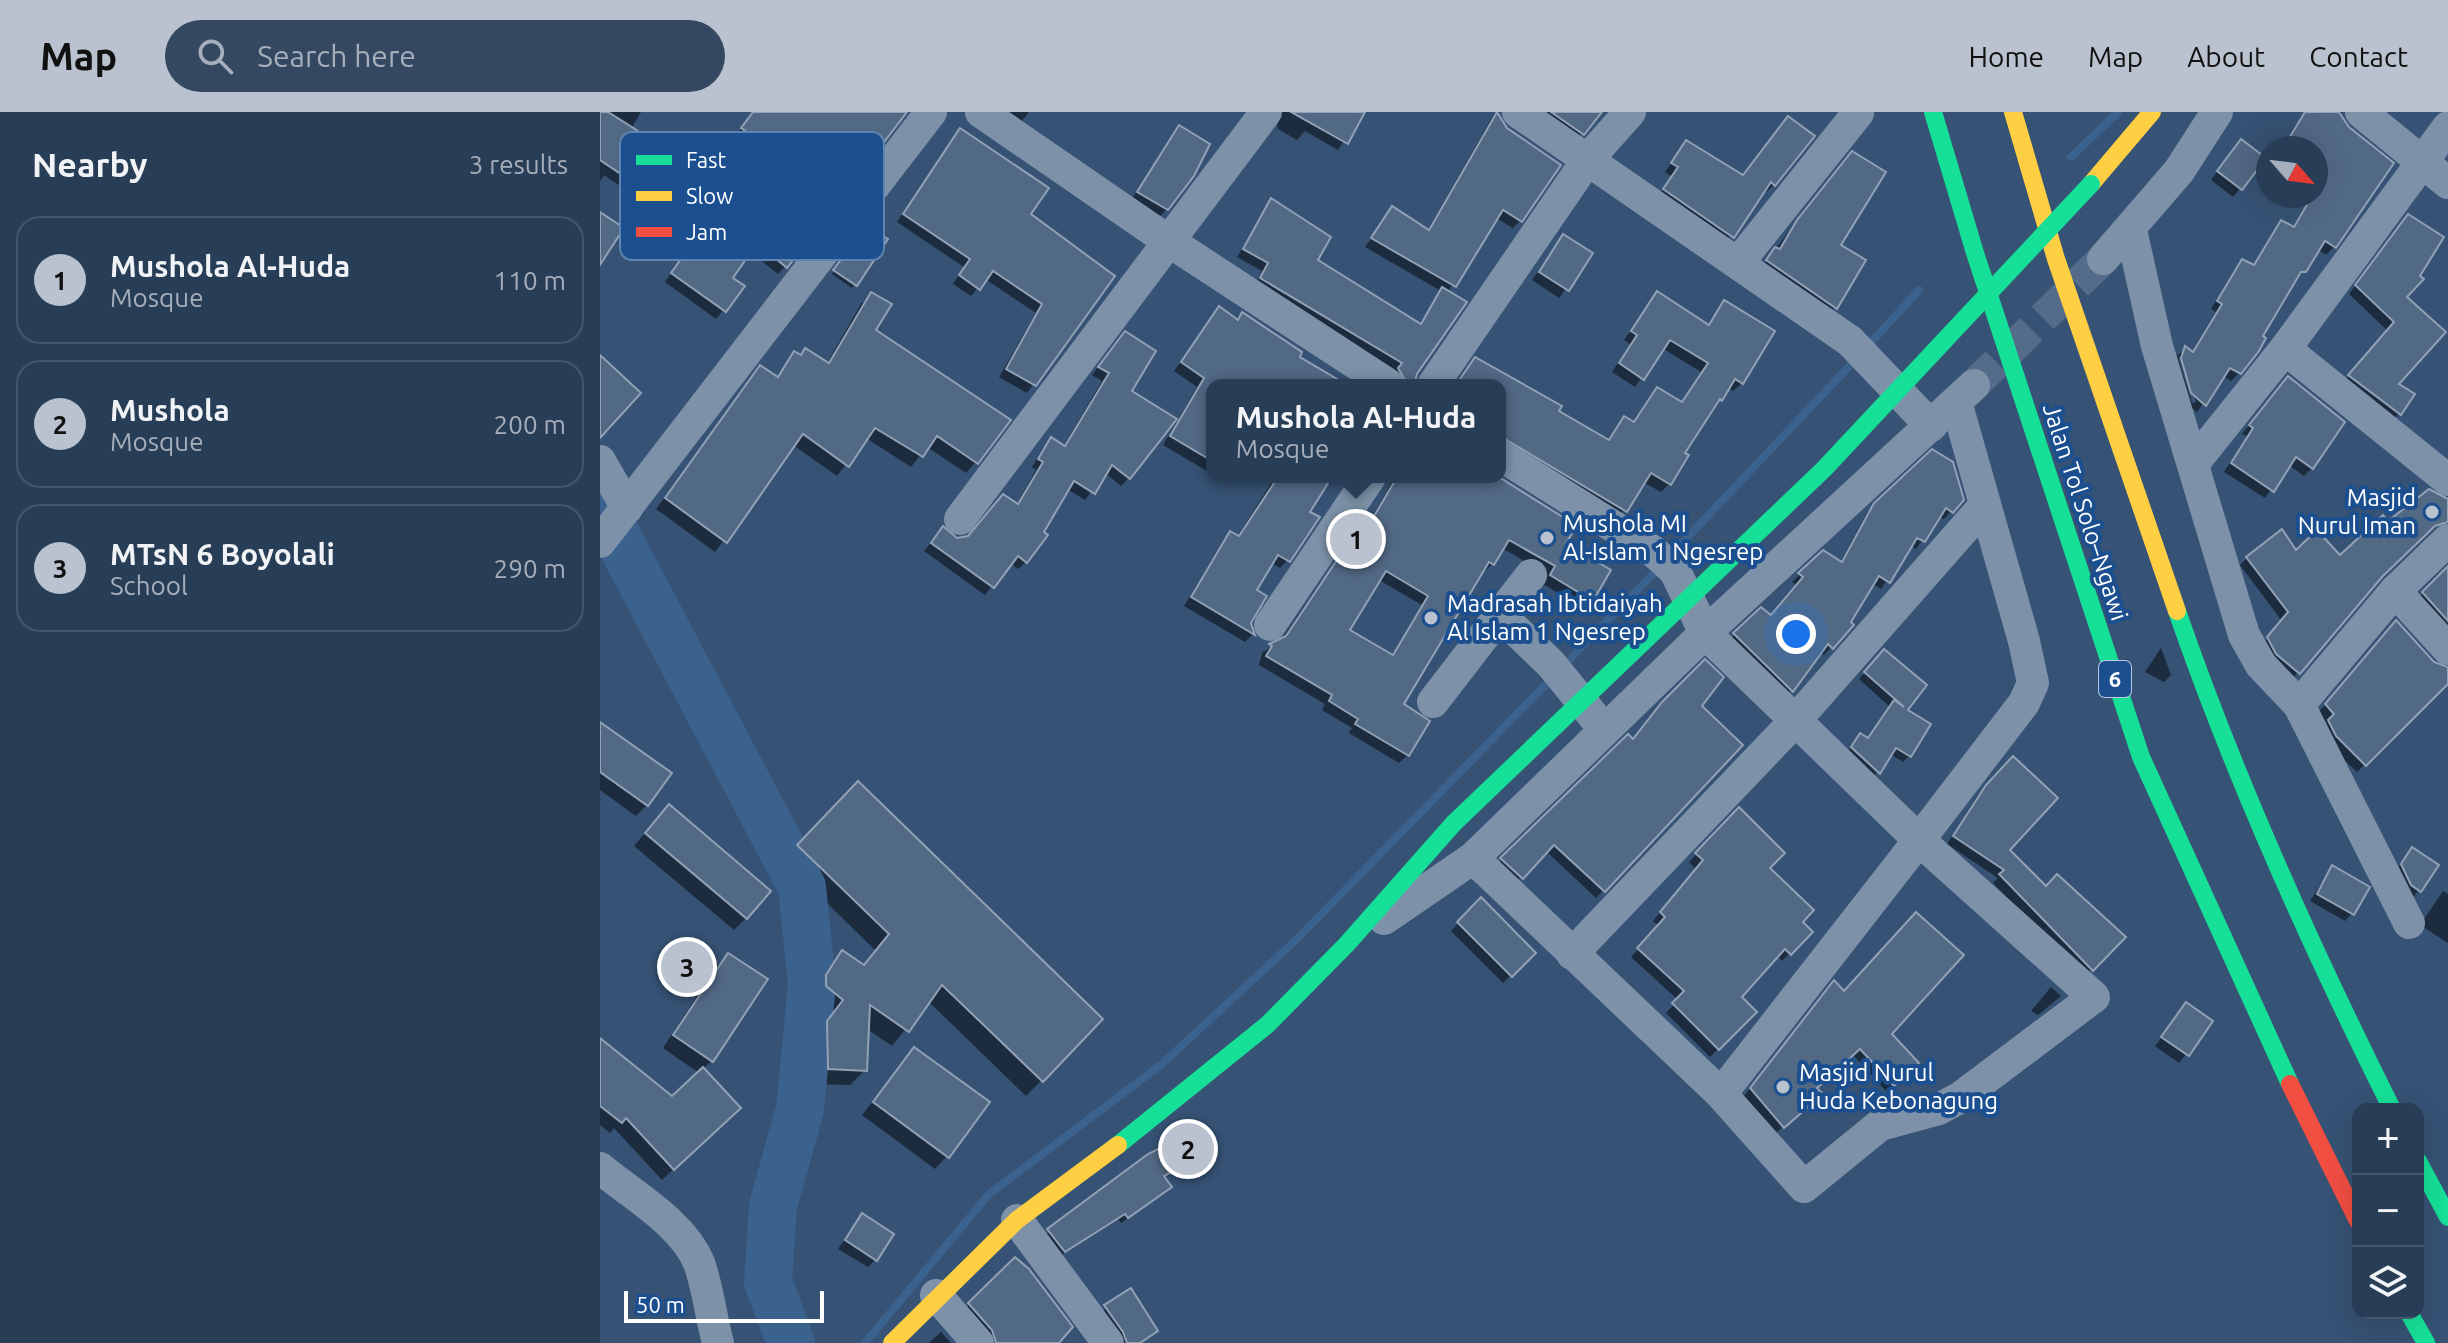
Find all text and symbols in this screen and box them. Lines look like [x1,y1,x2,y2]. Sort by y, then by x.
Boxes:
search box [165,20,725,92]
icon: search [193,34,237,78]
text: Map [40,35,117,77]
text: Search here [257,39,416,73]
text: Home [1969,41,2044,72]
text: Map [2088,41,2143,72]
text: About [2187,41,2265,72]
text: Contact [2309,41,2408,72]
legend [620,132,884,260]
north arrow [2256,136,2328,208]
text: Nearby [32,145,147,183]
text: Fast [686,147,727,172]
text: 3 results [469,150,568,179]
text: Slow [686,183,733,208]
text: Jam [686,219,727,244]
text: Mushola Al-Huda [110,249,350,283]
text: 1 [53,266,67,295]
text: 110 m [494,266,566,295]
text: Mosque [110,283,204,312]
popup [1206,379,1506,483]
text: Mushola [110,393,230,427]
text: Mushola Al-Huda [1236,400,1476,434]
street label: Jalan Tol Solo–Ngawi [2038,400,2133,624]
text: 2 [53,410,67,439]
text: 200 m [494,410,566,439]
text: Mosque [110,427,204,456]
text: Mosque [1236,434,1329,463]
place label: Masjid Nurul Iman [2298,484,2416,539]
marker: Masjid Nurul Iman [2423,503,2441,521]
pin: 1 [1330,509,1382,569]
place label: Mushola MI Al-Islam 1 Ngesrep [1563,510,1763,565]
marker: Mushola MI Al-Islam 1 Ngesrep [1538,529,1556,547]
text: MTsN 6 Boyolali [110,537,335,571]
text: 3 [53,554,67,583]
text: 290 m [494,554,566,583]
text: School [110,571,188,600]
place label: Madrasah Ibtidaiyah Al Islam 1 Ngesrep [1447,590,1663,645]
marker: Madrasah Ibtidaiyah Al Islam 1 Ngesrep [1422,609,1440,627]
your location [1776,614,1816,654]
road number: 6 [2099,661,2131,697]
pin: 3 [661,937,713,997]
place label: Masjid Nurul Huda Kebonagung [1799,1059,1998,1114]
marker: Masjid Nurul Huda Kebonagung [1774,1078,1792,1096]
map controls [2352,1103,2424,1319]
button: + [2352,1103,2424,1175]
pin: 2 [1162,1119,1214,1179]
button: − [2352,1175,2424,1247]
button: layers [2352,1247,2424,1319]
scale bar [624,1287,824,1323]
text: 50 m [636,1292,685,1317]

